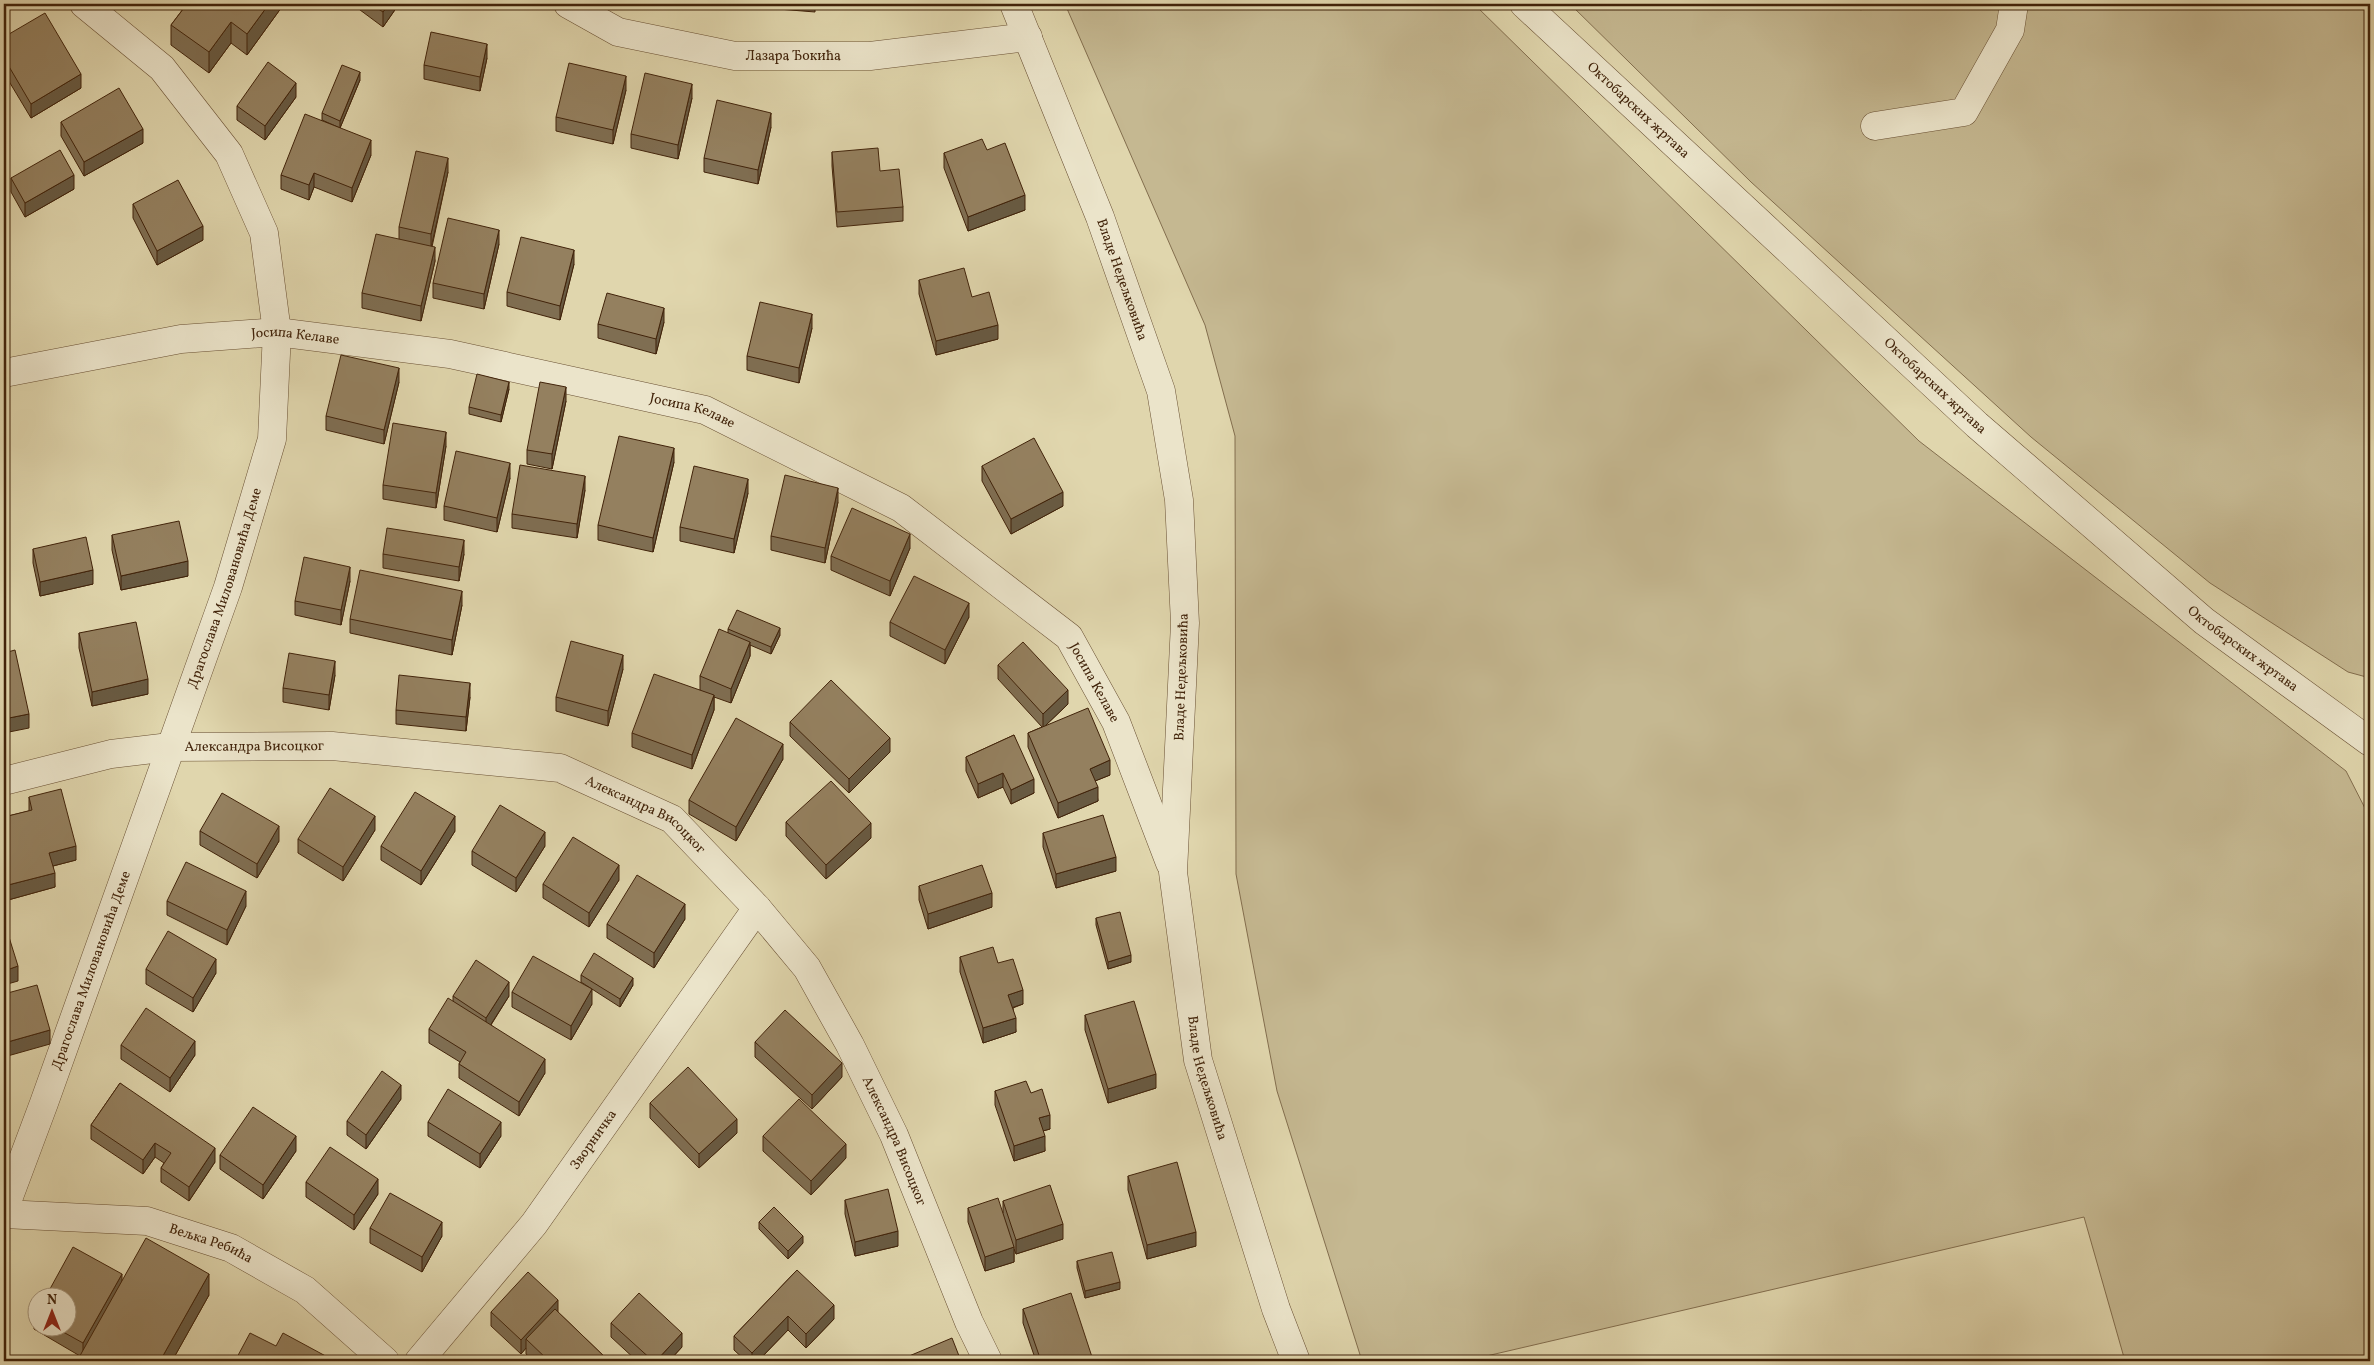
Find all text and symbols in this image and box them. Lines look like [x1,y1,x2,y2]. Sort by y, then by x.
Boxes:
street label: Лазара Ђокића [745,47,841,66]
street label: Октобарских жртава [1583,58,1694,163]
street label: Владе Недељковића [1092,216,1152,343]
street label: Јосипа Келаве [250,322,341,349]
street label: Октобарских жртава [1879,333,1990,438]
street label: Јосипа Келаве [648,389,739,433]
street label: Драгослава Миловановића Деме [183,485,267,691]
street label: Октобарских жртава [2183,601,2302,696]
street label: Владе Недељковића [1170,613,1194,741]
street label: Јосипа Келаве [1064,639,1124,726]
street label: Александра Висоцког [184,737,324,756]
street label: Александра Висоцког [582,771,710,858]
street label: Драгослава Миловановића Деме [47,868,136,1073]
street label: Владе Недељковића [1183,1014,1232,1142]
street label: Александра Висоцког [857,1073,931,1208]
street label: Зворничка [566,1106,621,1174]
street label: Вељка Ребића [167,1219,256,1268]
north arrow [28,1288,78,1338]
text: N [47,1291,57,1310]

